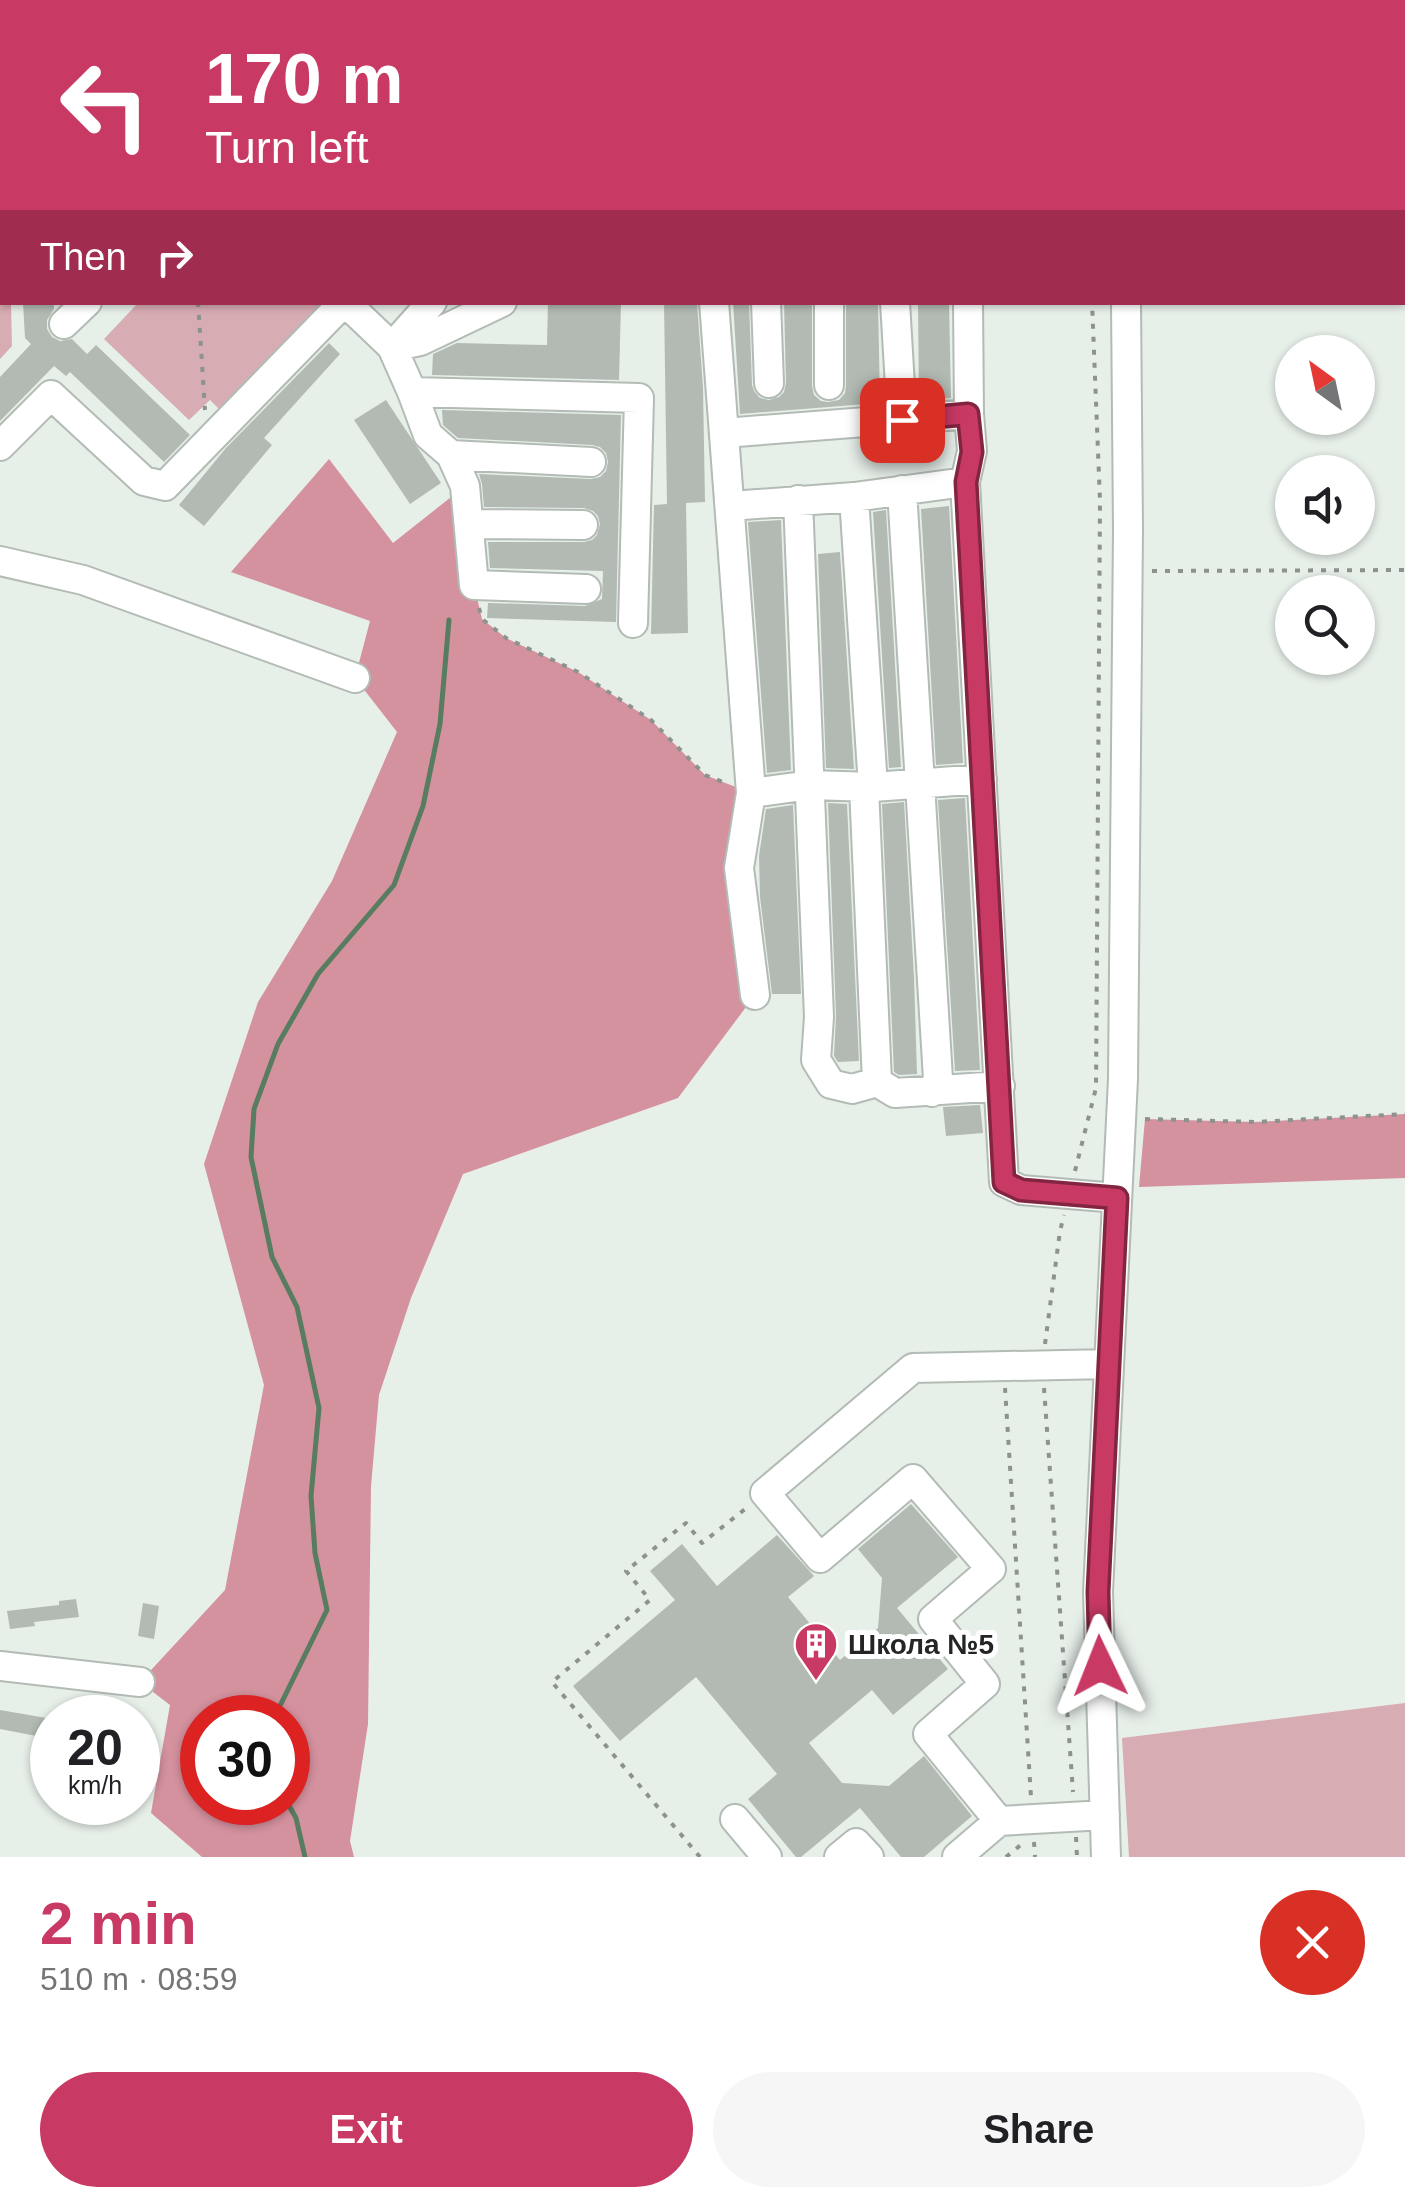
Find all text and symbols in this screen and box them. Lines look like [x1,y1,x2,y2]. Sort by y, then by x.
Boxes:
icon: left [40,40,170,170]
text: 170 m [205,40,403,118]
text: Turn left [205,122,368,173]
icon: right [147,230,202,285]
text: Then [40,236,127,278]
north arrow [1275,335,1375,435]
map controls [1275,335,1375,675]
pin [860,378,945,463]
icon: arrive [875,393,930,448]
button: sound [1275,455,1375,555]
button: search [1275,575,1375,675]
position arrow [1048,1614,1152,1718]
building icon: Школа №5 [793,1621,839,1682]
place label: Школа №5 [848,1629,994,1660]
speed limit sign: 30 [180,1695,310,1825]
text: 20 [67,1720,123,1776]
text: km/h [68,1771,122,1799]
text: 2 min [40,1890,197,1957]
button: close [1260,1890,1365,1995]
text: 510 m · 08:59 [40,1961,237,1997]
button: Exit [40,2072,693,2187]
button: Share [713,2072,1365,2187]

